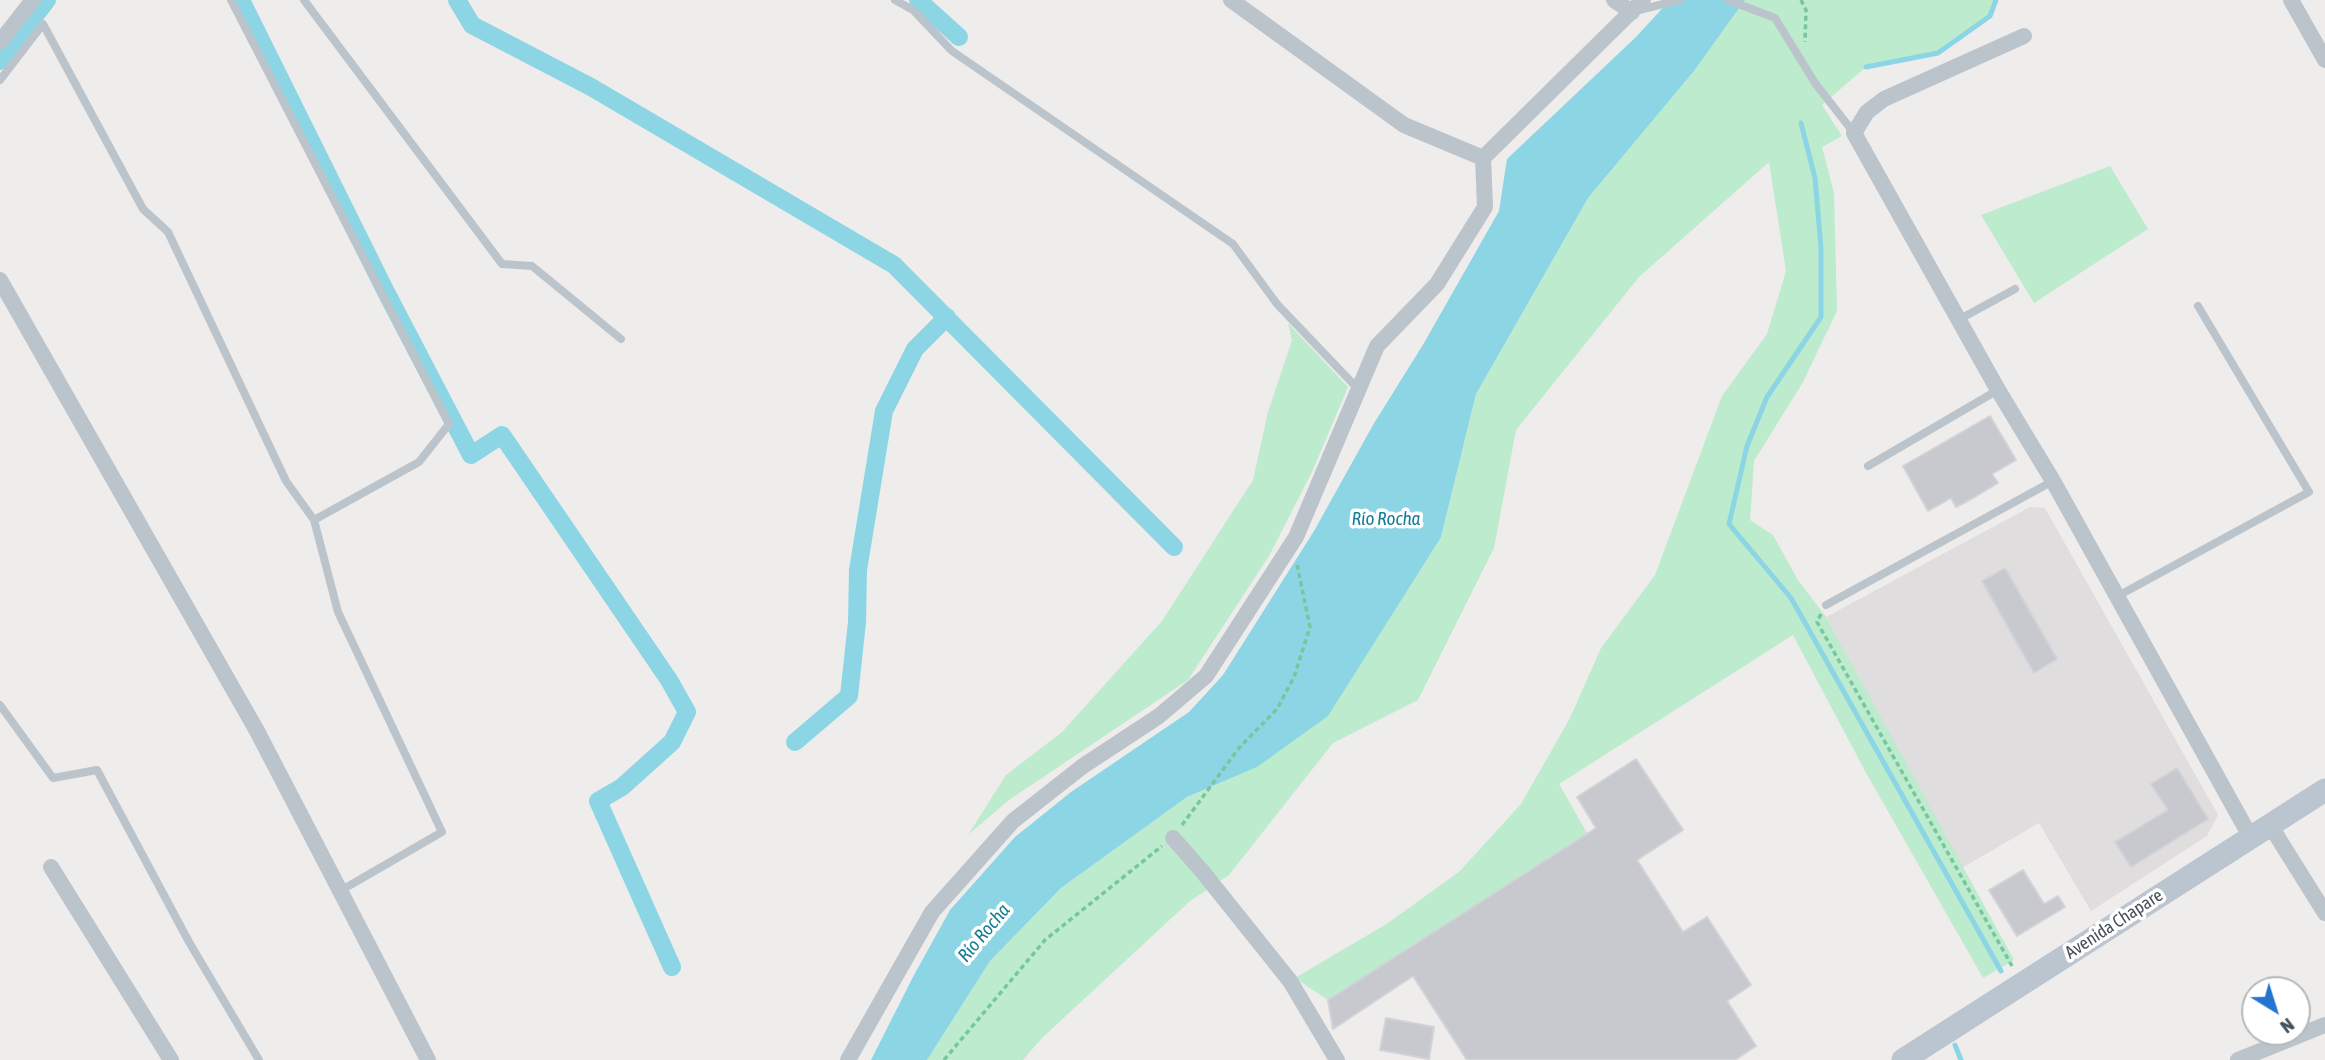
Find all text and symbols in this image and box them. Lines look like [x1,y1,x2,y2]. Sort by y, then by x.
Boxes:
water label: Río Rocha [1352,508,1420,530]
street label: Avenida Chapare [2061,884,2167,964]
water label: Río Rocha [953,899,1015,967]
north arrow [2241,976,2311,1046]
text: N [2277,1014,2299,1038]

